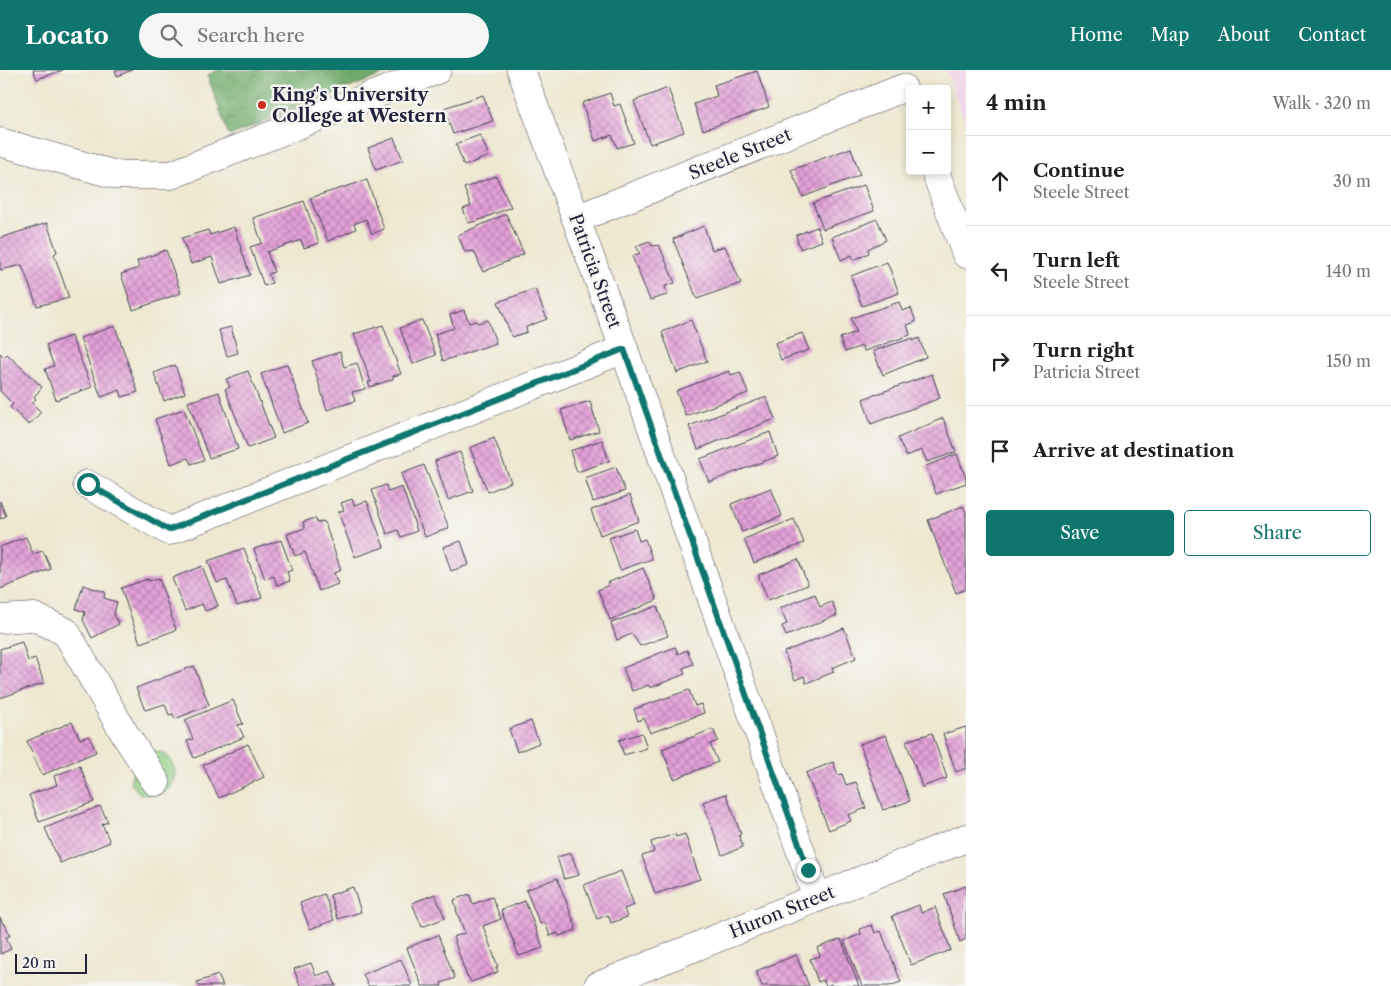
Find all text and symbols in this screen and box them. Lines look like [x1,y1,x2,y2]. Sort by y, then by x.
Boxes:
search box [139,13,489,58]
text: Locato [25,21,109,50]
icon: search [157,21,185,49]
text: Search here [197,24,305,47]
text: Home [1070,24,1123,46]
text: Map [1151,24,1189,46]
text: About [1217,24,1270,46]
text: Contact [1298,24,1366,46]
place label: King's University College at Western [272,84,447,127]
map controls [906,85,951,175]
button: + [906,85,951,130]
text: 4 min [986,90,1047,115]
text: Walk · 320 m [1272,93,1371,113]
marker: King's University College at Western [256,99,268,111]
street label: Steele Street [686,123,795,185]
button: − [906,130,951,175]
text: Continue [1033,159,1125,182]
icon: ahead [986,167,1014,195]
text: 30 m [1333,171,1371,191]
text: Steele Street [1033,182,1129,202]
street label: Patricia Street [564,211,626,332]
text: Turn left [1033,249,1120,272]
icon: left [986,257,1014,285]
text: 140 m [1326,261,1371,281]
text: Steele Street [1033,272,1129,292]
text: Turn right [1033,339,1134,362]
icon: right [986,347,1014,375]
text: 150 m [1326,351,1371,371]
text: Patricia Street [1033,362,1140,382]
icon: arrive [986,437,1014,465]
text: Arrive at destination [1033,439,1234,462]
route start [77,473,100,496]
button: Save [986,510,1174,556]
button: Share [1184,510,1371,556]
route end [797,859,820,882]
street label: Huron Street [726,881,838,943]
scale bar [15,951,88,974]
text: 20 m [22,954,56,972]

